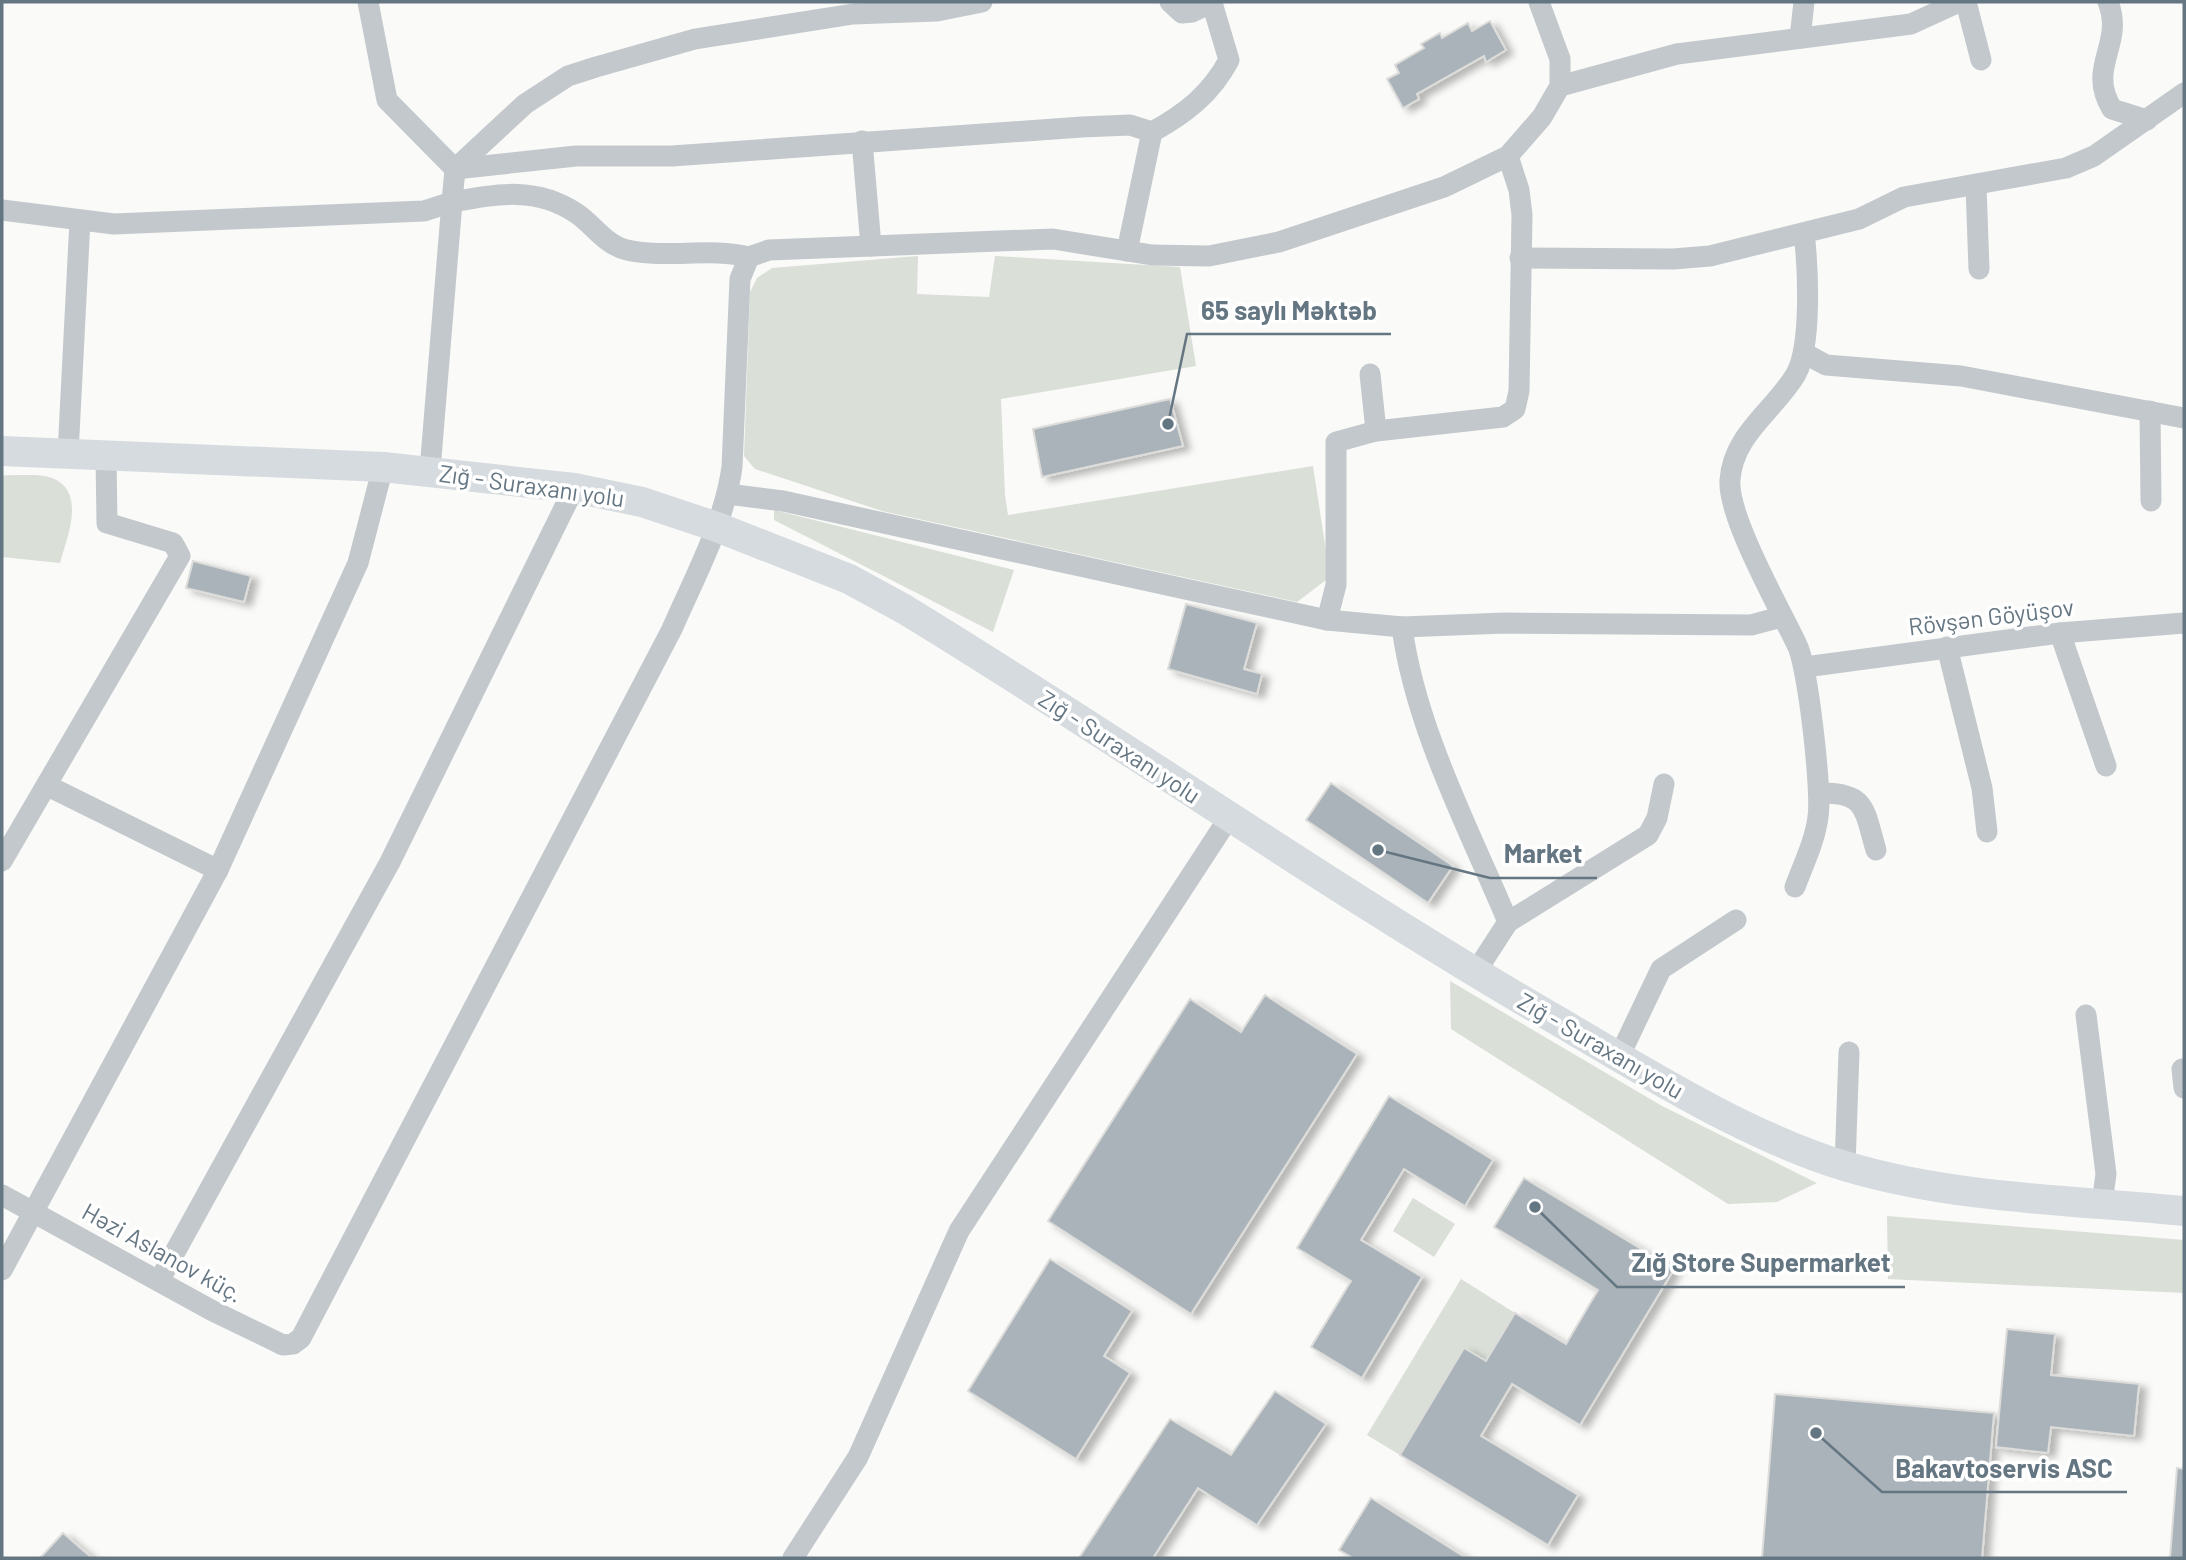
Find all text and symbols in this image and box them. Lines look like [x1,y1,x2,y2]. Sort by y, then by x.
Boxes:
callout: 65 saylı Məktəb [1187,287,1391,334]
text: 65 saylı Məktəb [1201,294,1377,325]
street label: Zığ - Suraxanı yolu [438,458,626,512]
street label: Rövşən Göyüşov [1907,591,2075,641]
street label: Zığ - Suraxanı yolu [1034,683,1206,809]
callout: Market [1490,831,1597,878]
text: Market [1504,837,1582,868]
street label: Zığ - Suraxanı yolu [1513,986,1689,1104]
street label: Həzi Aslanov küç. [78,1196,248,1308]
callout: Zığ Store Supermarket [1617,1240,1905,1287]
text: Zığ Store Supermarket [1631,1246,1891,1277]
callout: Bakavtoservis ASC [1882,1445,2127,1492]
text: Bakavtoservis ASC [1895,1452,2113,1483]

